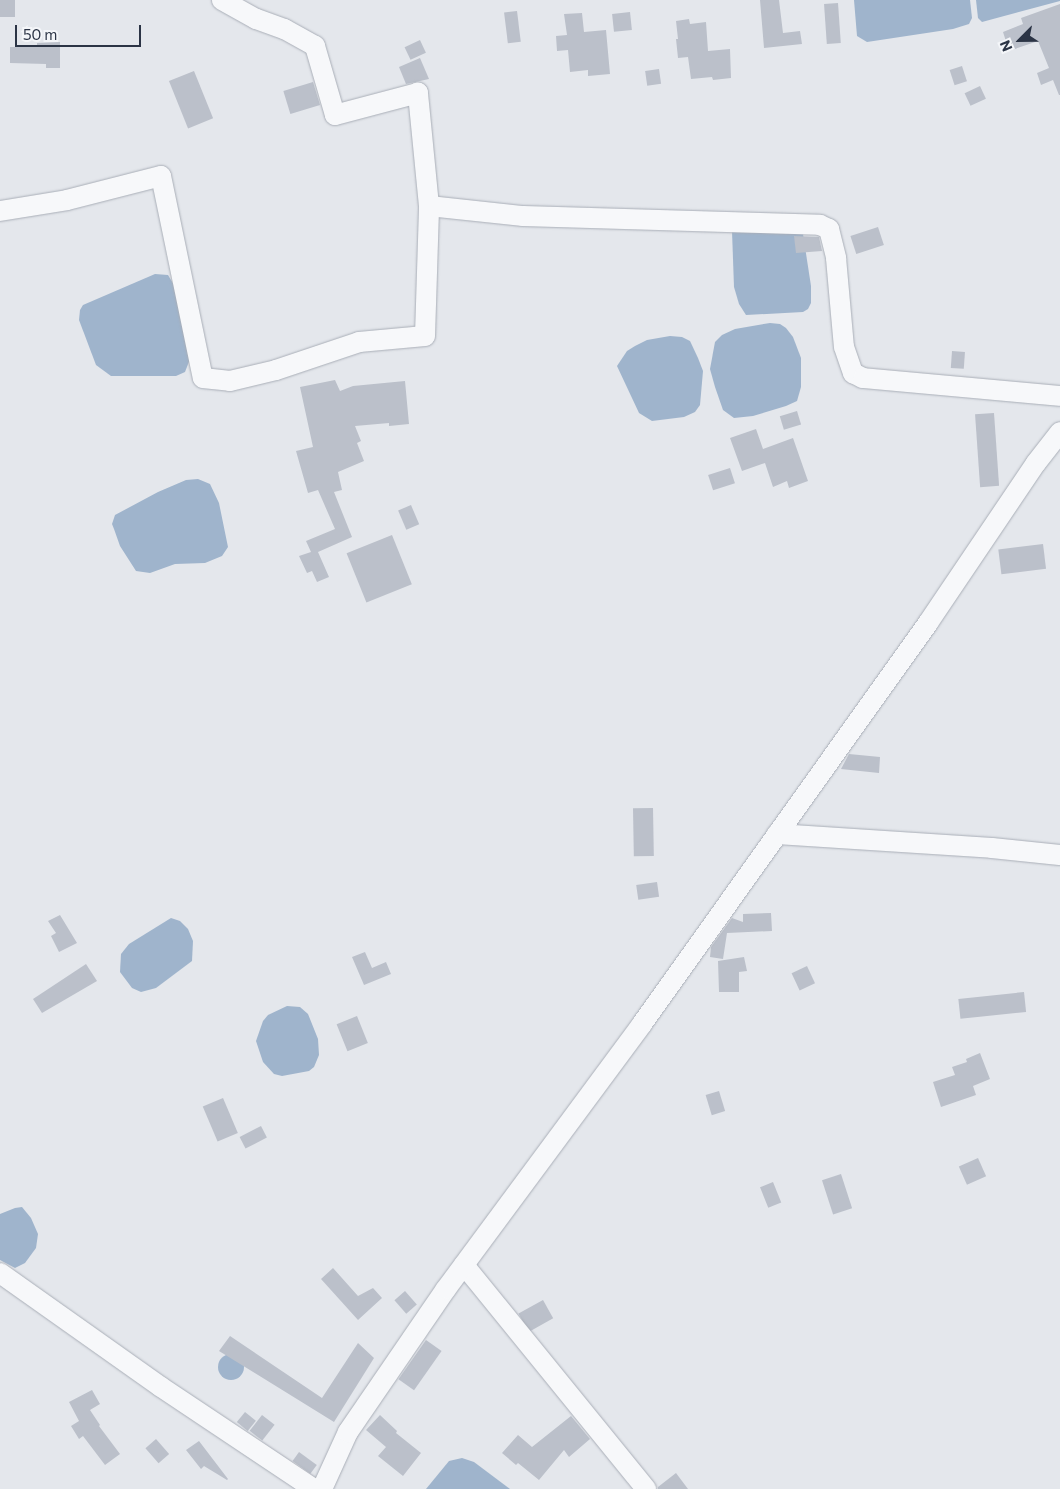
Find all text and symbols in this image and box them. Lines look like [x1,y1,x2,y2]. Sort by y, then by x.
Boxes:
scale bar [18,15,144,47]
north arrow [995,15,1045,65]
text: 50 m [23,25,57,43]
text: N [996,38,1016,54]

